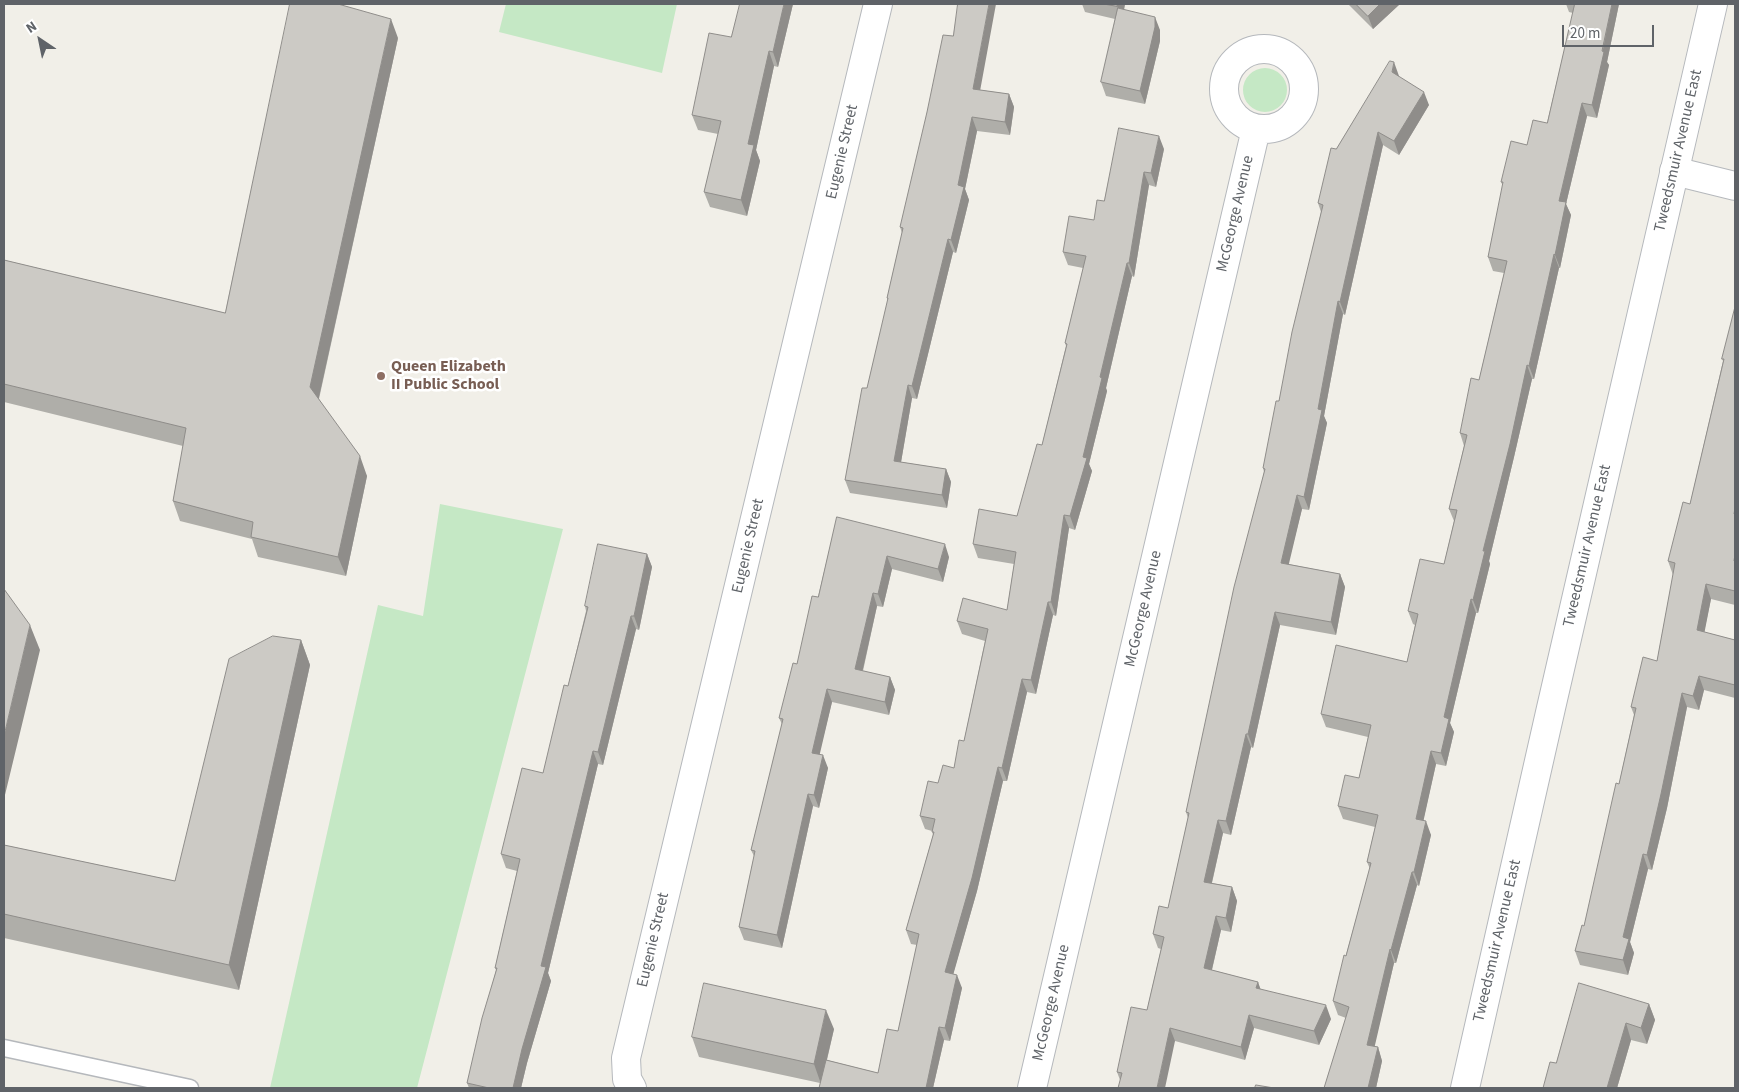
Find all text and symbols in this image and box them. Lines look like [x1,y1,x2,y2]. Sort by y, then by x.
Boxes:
north arrow [15,15,65,65]
scale bar [1564,15,1656,47]
text: N [22,17,41,38]
text: 20 m [1570,23,1600,44]
street label: Tweedsmuir Avenue East [1651,68,1707,234]
street label: Eugenie Street [823,103,863,201]
street label: McGeorge Avenue [1213,154,1259,274]
place label: Queen Elizabeth II Public School [391,357,506,395]
marker: Queen Elizabeth II Public School [375,370,387,382]
street label: Tweedsmuir Avenue East [1560,463,1616,629]
street label: Eugenie Street [729,497,769,595]
street label: McGeorge Avenue [1121,549,1167,669]
street label: Tweedsmuir Avenue East [1470,858,1526,1024]
street label: Eugenie Street [634,891,674,989]
street label: McGeorge Avenue [1029,943,1075,1063]

